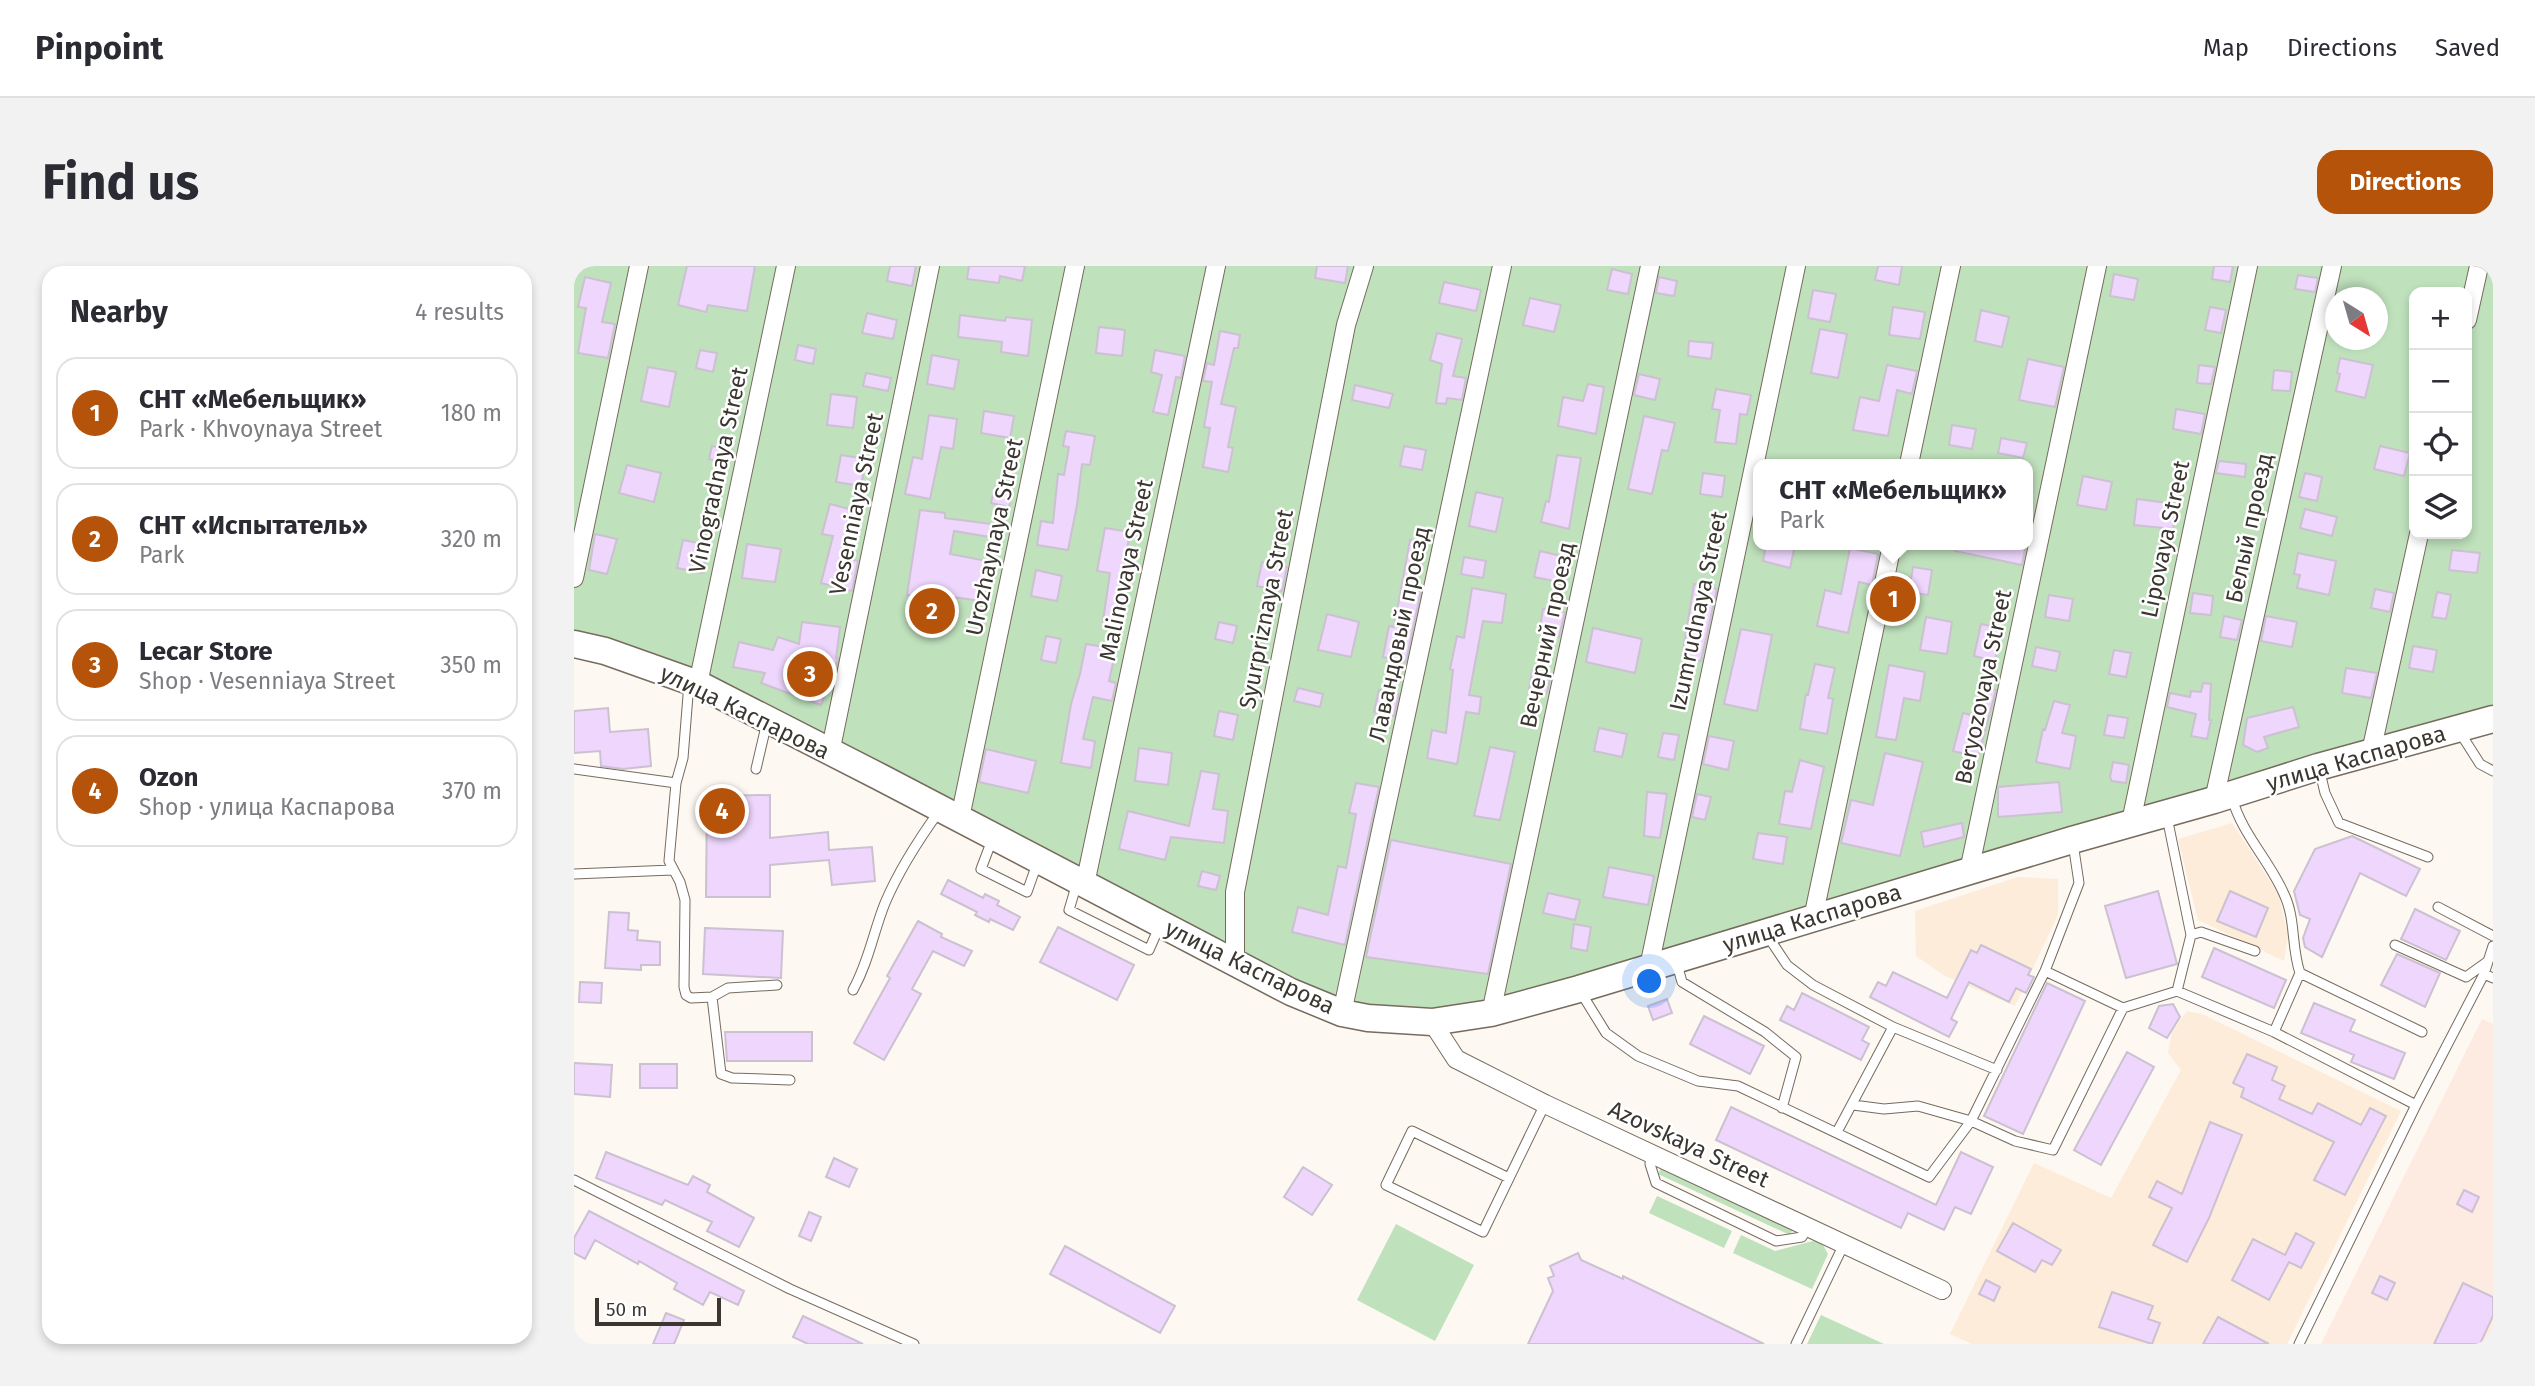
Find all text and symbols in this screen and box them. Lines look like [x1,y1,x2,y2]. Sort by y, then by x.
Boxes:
text: Pinpoint [35,28,163,68]
text: Map [2203,34,2249,62]
text: Directions [2287,34,2397,62]
text: Saved [2435,34,2500,62]
button: Directions [2317,150,2493,214]
text: Find us [42,153,199,212]
north arrow [2325,287,2388,350]
map controls [2409,287,2472,539]
button: + [2409,287,2472,350]
text: Nearby [70,294,168,330]
text: 4 results [415,298,504,326]
button: − [2409,350,2472,413]
street label: Vinogradnaya Street [682,364,754,576]
text: СНТ «Мебельщик» [139,384,367,415]
text: 1 [90,399,100,427]
text: 180 m [441,399,502,427]
street label: Vesenniaya Street [823,410,889,598]
button: locate [2409,413,2472,476]
text: Park · Khvoynaya Street [139,415,382,443]
street label: Urozhaynaya Street [959,435,1029,638]
street label: Белый проезд [2219,451,2279,605]
street label: Lipovaya Street [2135,457,2195,620]
popup [1753,459,2033,550]
text: СНТ «Мебельщик» [1779,475,2007,506]
street label: Malinovaya Street [1093,476,1159,664]
button: layers [2409,476,2472,539]
street label: Syurpriznaya Street [1233,506,1299,711]
text: Park [1779,506,1824,534]
street label: Izumrudnaya Street [1663,508,1733,713]
text: СНТ «Испытатель» [139,510,368,541]
street label: Лавандовый проезд [1363,524,1435,744]
text: 2 [89,525,101,553]
text: 320 m [441,525,502,553]
street label: Вечерний проезд [1514,539,1580,731]
text: Park [139,541,184,569]
pin: 1 [1870,573,1916,625]
pin: 2 [909,585,955,637]
street label: Beryozovaya Street [1949,586,2017,787]
text: Lecar Store [139,636,273,667]
pin: 3 [787,648,833,700]
text: 3 [89,651,101,679]
text: 350 m [440,651,502,679]
street label: улица Каспарова [655,659,835,765]
text: Shop · Vesenniaya Street [139,667,395,695]
street label: улица Каспарова [2263,719,2449,797]
text: Ozon [139,762,199,793]
text: 4 [89,777,102,805]
text: 370 m [442,777,502,805]
pin: 4 [699,785,745,837]
text: Shop · улица Каспарова [139,793,395,821]
street label: улица Каспарова [1719,877,1905,959]
street label: улица Каспарова [1160,914,1340,1020]
your location [1632,964,1666,998]
street label: Azovskaya Street [1604,1095,1774,1194]
scale bar [595,1295,721,1327]
text: 50 m [606,1298,647,1321]

